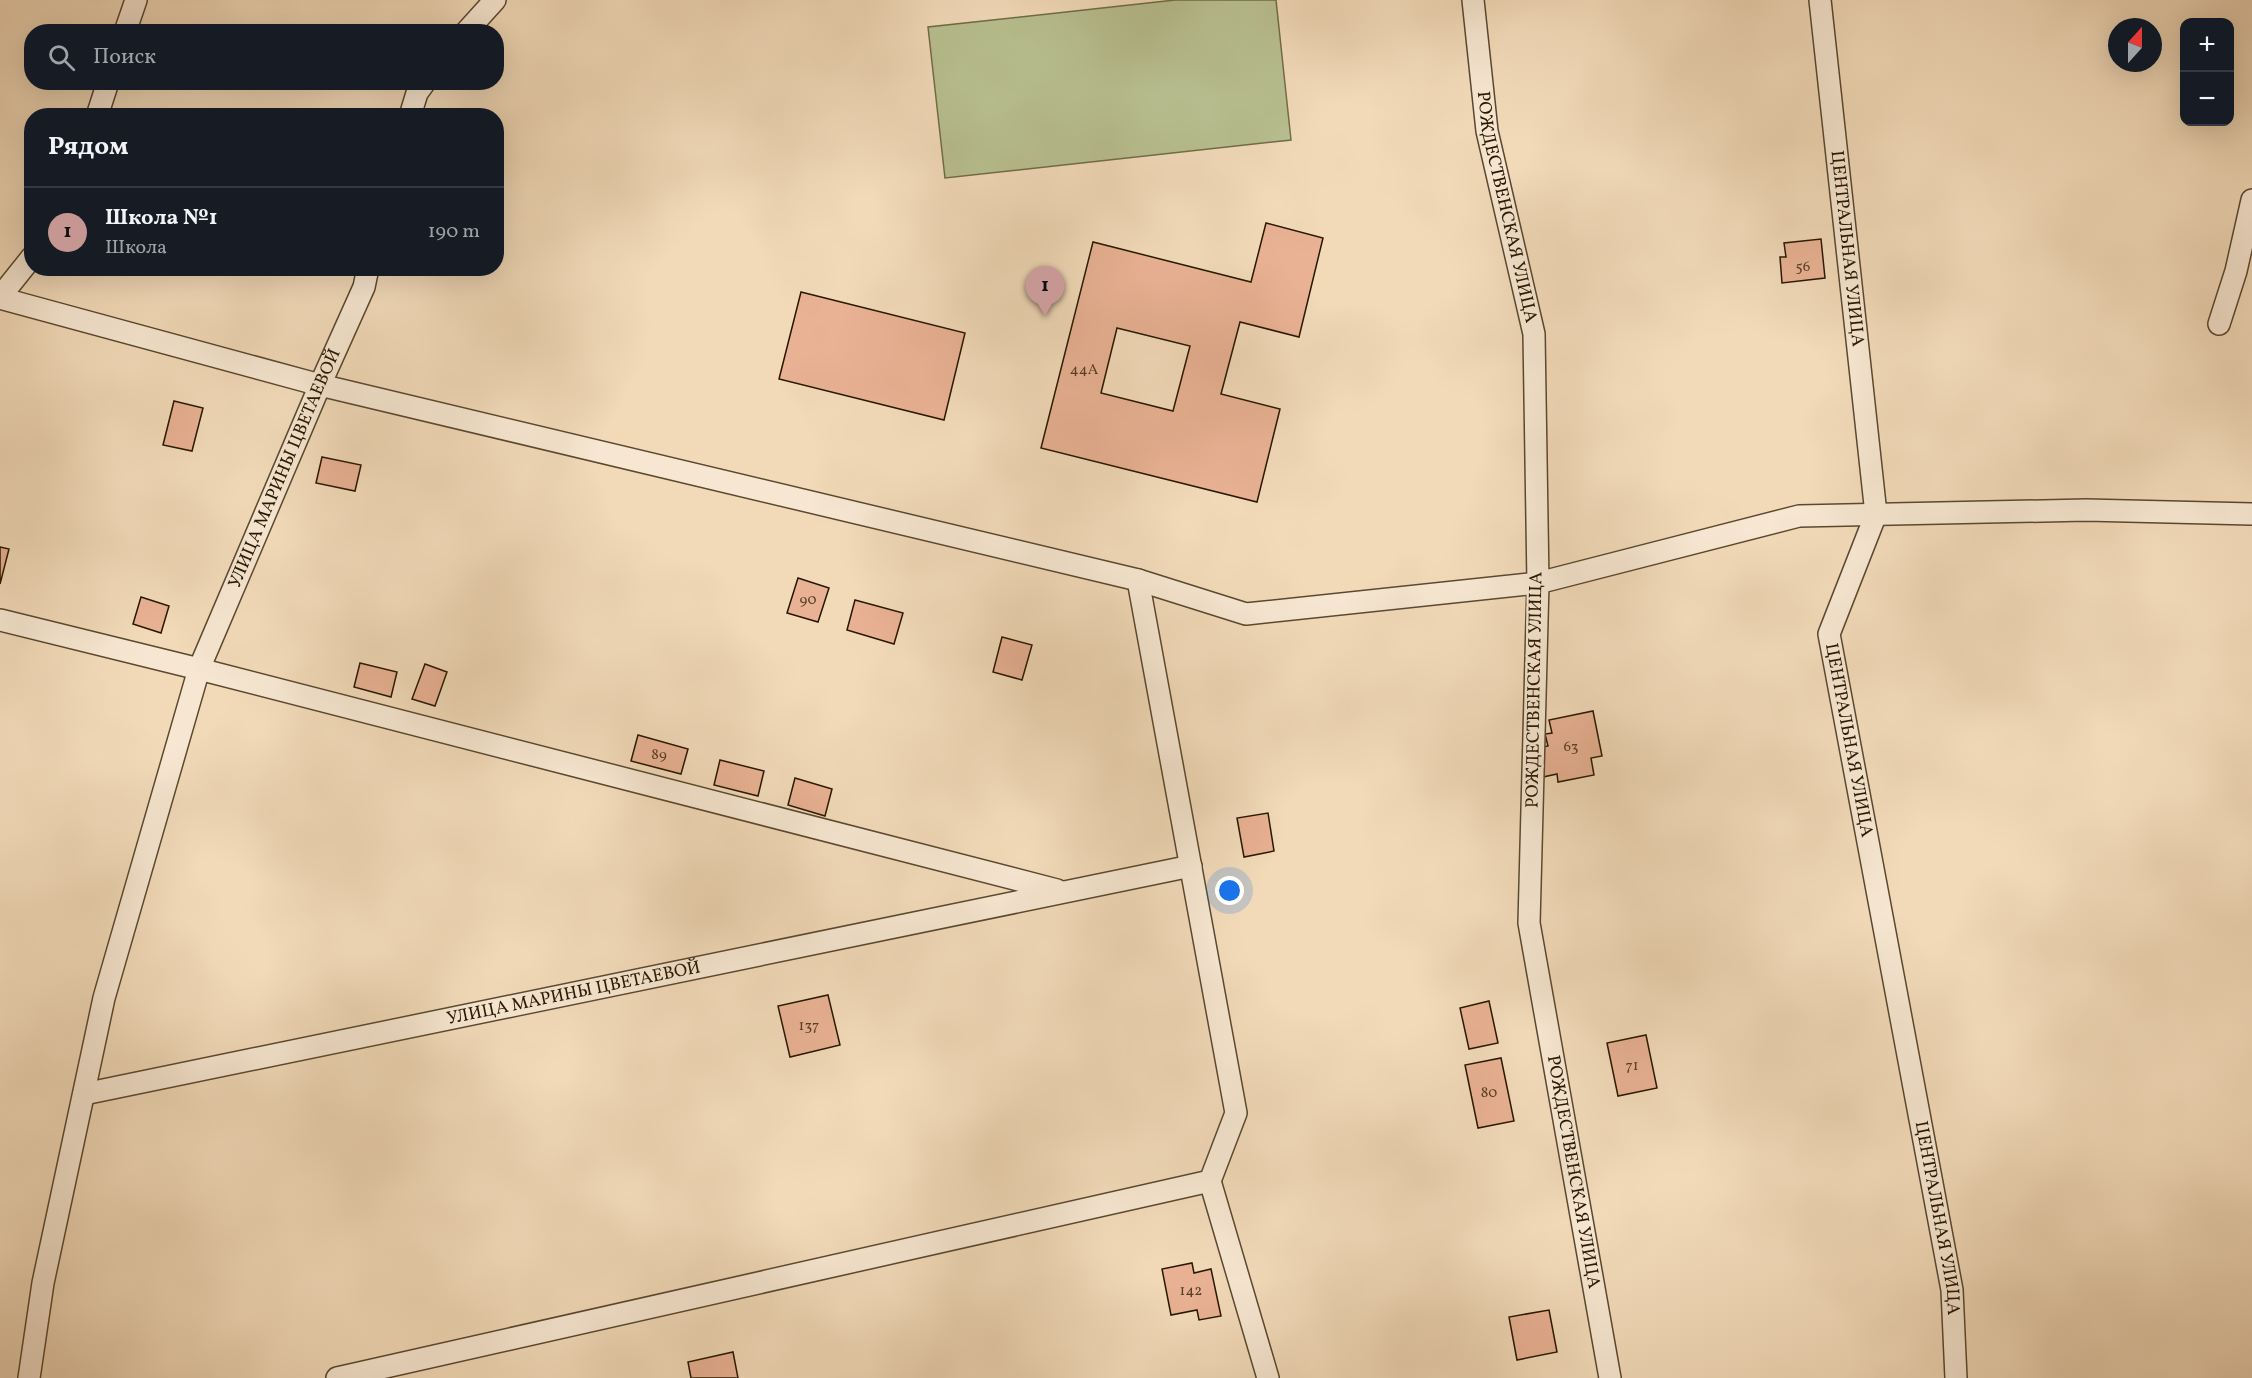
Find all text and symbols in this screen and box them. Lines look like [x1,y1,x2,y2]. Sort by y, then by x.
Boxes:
north arrow [2108,18,2162,72]
map controls [2180,18,2234,126]
button: + [2180,18,2234,72]
search box [24,24,504,90]
icon: search [45,41,78,74]
text: Поиск [93,42,156,73]
button: − [2180,72,2234,126]
street label: РОЖДЕСТВЕНСКАЯ УЛИЦА [1470,90,1544,326]
text: Рядом [48,129,128,165]
street label: ЦЕНТРАЛЬНАЯ УЛИЦА [1824,149,1870,348]
text: Школа №1 [105,203,218,234]
text: 1 [63,218,72,246]
text: 190 m [428,218,480,246]
text: Школа [105,234,167,262]
house number: 56 [1796,257,1810,278]
pin: 1 [1026,266,1064,316]
street label: УЛИЦА МАРИНЫ ЦВЕТАЕВОЙ [222,345,347,592]
house number: 44А [1070,360,1099,381]
street label: РОЖДЕСТВЕНСКАЯ УЛИЦА [1520,571,1550,808]
house number: 90 [799,590,817,611]
street label: ЦЕНТРАЛЬНАЯ УЛИЦА [1818,641,1879,840]
house number: 63 [1563,737,1579,758]
house number: 89 [651,745,667,766]
your location [1215,876,1244,905]
street label: УЛИЦА МАРИНЫ ЦВЕТАЕВОЙ [445,955,703,1031]
house number: 137 [799,1016,819,1037]
street label: РОЖДЕСТВЕНСКАЯ УЛИЦА [1540,1053,1606,1291]
house number: 71 [1625,1056,1639,1077]
house number: 80 [1481,1083,1497,1104]
street label: ЦЕНТРАЛЬНАЯ УЛИЦА [1908,1119,1966,1316]
house number: 142 [1180,1281,1202,1302]

